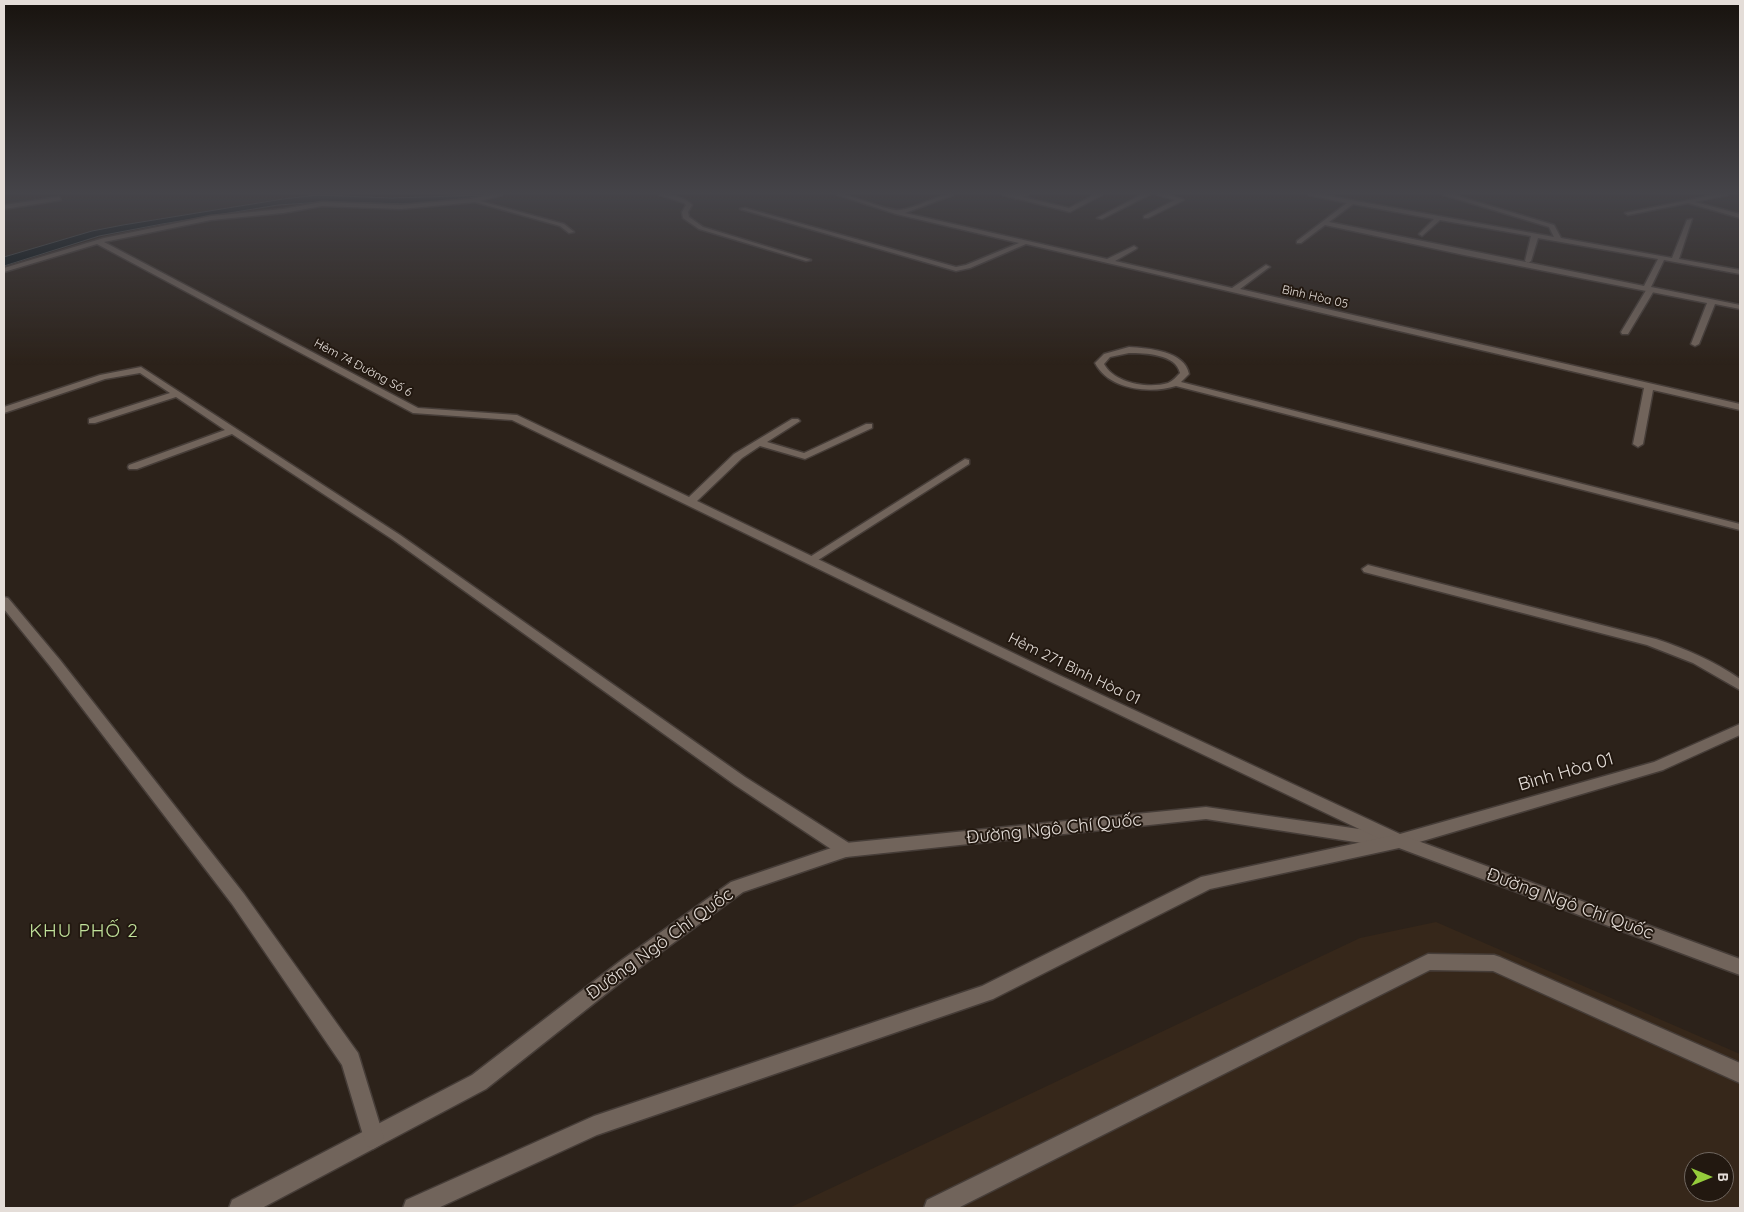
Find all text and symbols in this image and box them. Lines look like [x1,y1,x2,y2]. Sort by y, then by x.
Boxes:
street label: Bình Hòa 05 [1280,282,1350,312]
street label: Hẻm 74 Đường Số 6 [311,336,415,400]
street label: Hẻm 271 Bình Hòa 01 [1005,629,1143,709]
street label: Bình Hòa 01 [1516,748,1616,796]
street label: Đường Ngô Chí Quốc [965,809,1143,849]
street label: Đường Ngô Chí Quốc [1484,864,1656,944]
street label: Đường Ngô Chí Quốc [583,884,737,1004]
district label: KHU PHỐ 2 [28,920,140,942]
north arrow [1684,1152,1734,1202]
text: B [1714,1172,1732,1182]

